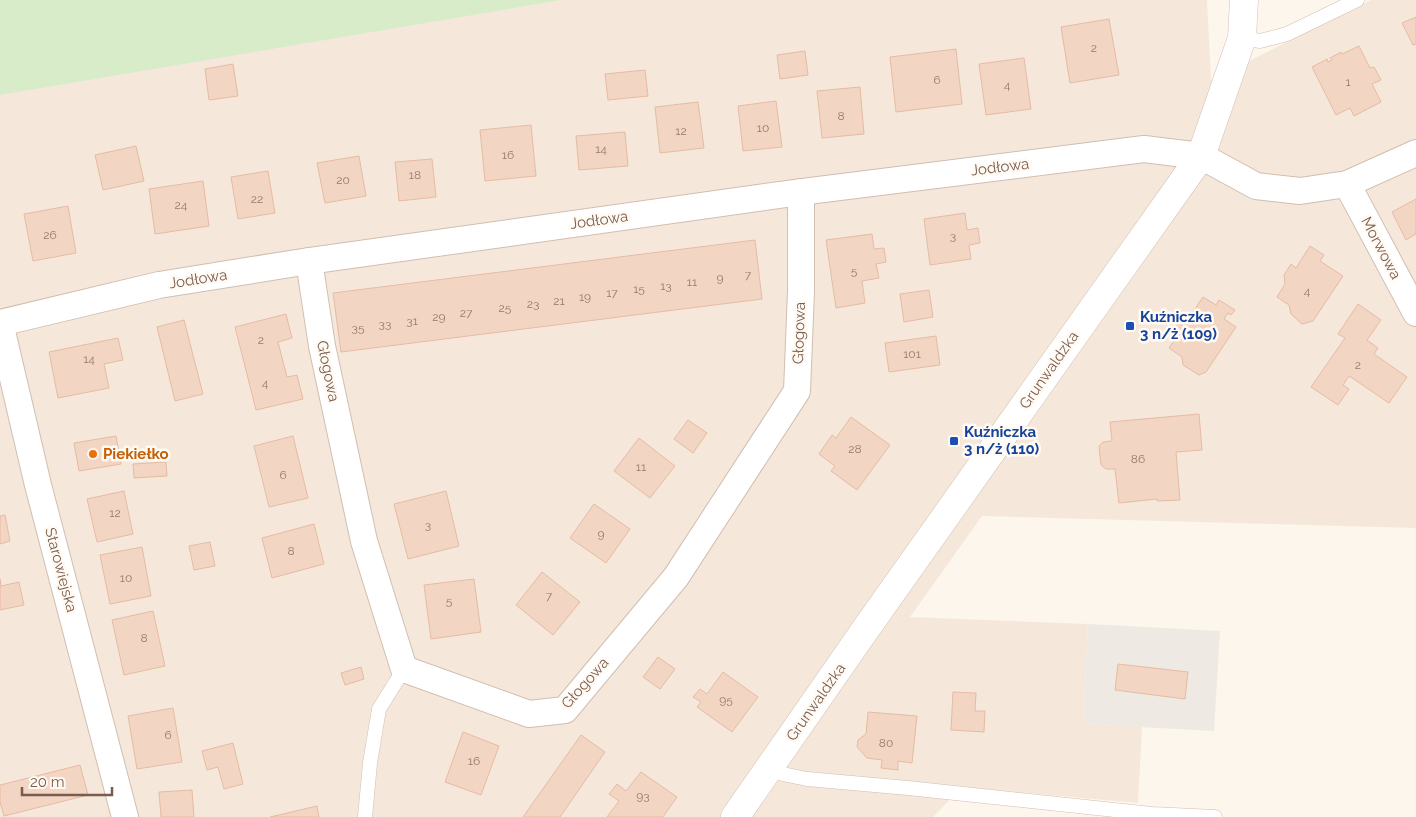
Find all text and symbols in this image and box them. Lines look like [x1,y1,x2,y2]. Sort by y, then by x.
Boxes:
house number: 2 [1091,41,1097,55]
house number: 6 [933,73,941,87]
house number: 1 [1345,75,1351,89]
house number: 4 [1004,78,1011,92]
house number: 8 [837,109,845,123]
house number: 10 [757,121,769,135]
house number: 12 [675,124,687,138]
house number: 14 [595,142,607,156]
house number: 16 [502,148,514,162]
street label: Jodłowa [970,154,1030,180]
house number: 18 [409,168,421,182]
house number: 20 [336,173,350,187]
house number: 22 [251,192,263,206]
house number: 24 [175,198,188,212]
street label: Jodłowa [569,207,629,233]
street label: Morwowa [1357,214,1405,282]
house number: 26 [43,228,57,242]
house number: 3 [950,229,956,243]
house number: 5 [851,264,858,278]
street label: Jodłowa [168,266,228,292]
house number: 7 [745,268,752,282]
house number: 9 [716,271,724,285]
house number: 11 [687,275,697,289]
house number: 13 [660,279,672,293]
house number: 15 [633,282,645,296]
house number: 4 [1304,284,1311,298]
house number: 17 [606,286,618,300]
house number: 19 [579,290,591,304]
house number: 21 [553,294,565,308]
house number: 23 [527,297,539,311]
house number: 25 [499,301,512,315]
street label: Głogowa [789,302,809,364]
house number: 27 [460,306,473,320]
place label: Kuźniczka 3 n/ż (109) [1140,308,1217,343]
house number: 29 [432,310,446,324]
house number: 31 [406,314,418,328]
house number: 33 [379,317,391,331]
marker: Kuźniczka 3 n/ż (109) [1124,320,1136,332]
house number: 35 [352,321,365,335]
street label: Grunwaldzka [1016,328,1082,412]
house number: 2 [258,333,264,347]
street label: Głogowa [313,339,343,403]
house number: 101 [903,347,921,361]
house number: 14 [83,352,95,366]
house number: 2 [1355,358,1361,372]
house number: 4 [262,376,269,390]
place label: Kuźniczka 3 n/ż (110) [964,423,1040,458]
marker: Kuźniczka 3 n/ż (110) [948,435,960,447]
house number: 28 [848,442,862,456]
place label: Piekiełko [103,445,169,463]
marker: Piekiełko [87,448,99,460]
house number: 86 [1131,452,1145,466]
house number: 11 [636,460,646,474]
house number: 6 [279,468,287,482]
house number: 12 [109,506,121,520]
house number: 3 [425,518,431,532]
street label: Starowiejska [41,526,81,614]
house number: 9 [597,527,605,541]
house number: 8 [287,544,295,558]
house number: 10 [120,571,132,585]
house number: 7 [546,589,553,603]
house number: 5 [446,594,453,608]
house number: 8 [140,631,148,645]
street label: Głogowa [558,654,612,712]
street label: Grunwaldzka [783,660,849,744]
house number: 95 [719,693,733,707]
house number: 6 [164,728,172,742]
house number: 80 [879,736,893,750]
house number: 16 [468,754,480,768]
scale bar [22,764,112,796]
text: 20 m [30,773,65,791]
house number: 93 [636,789,650,803]

